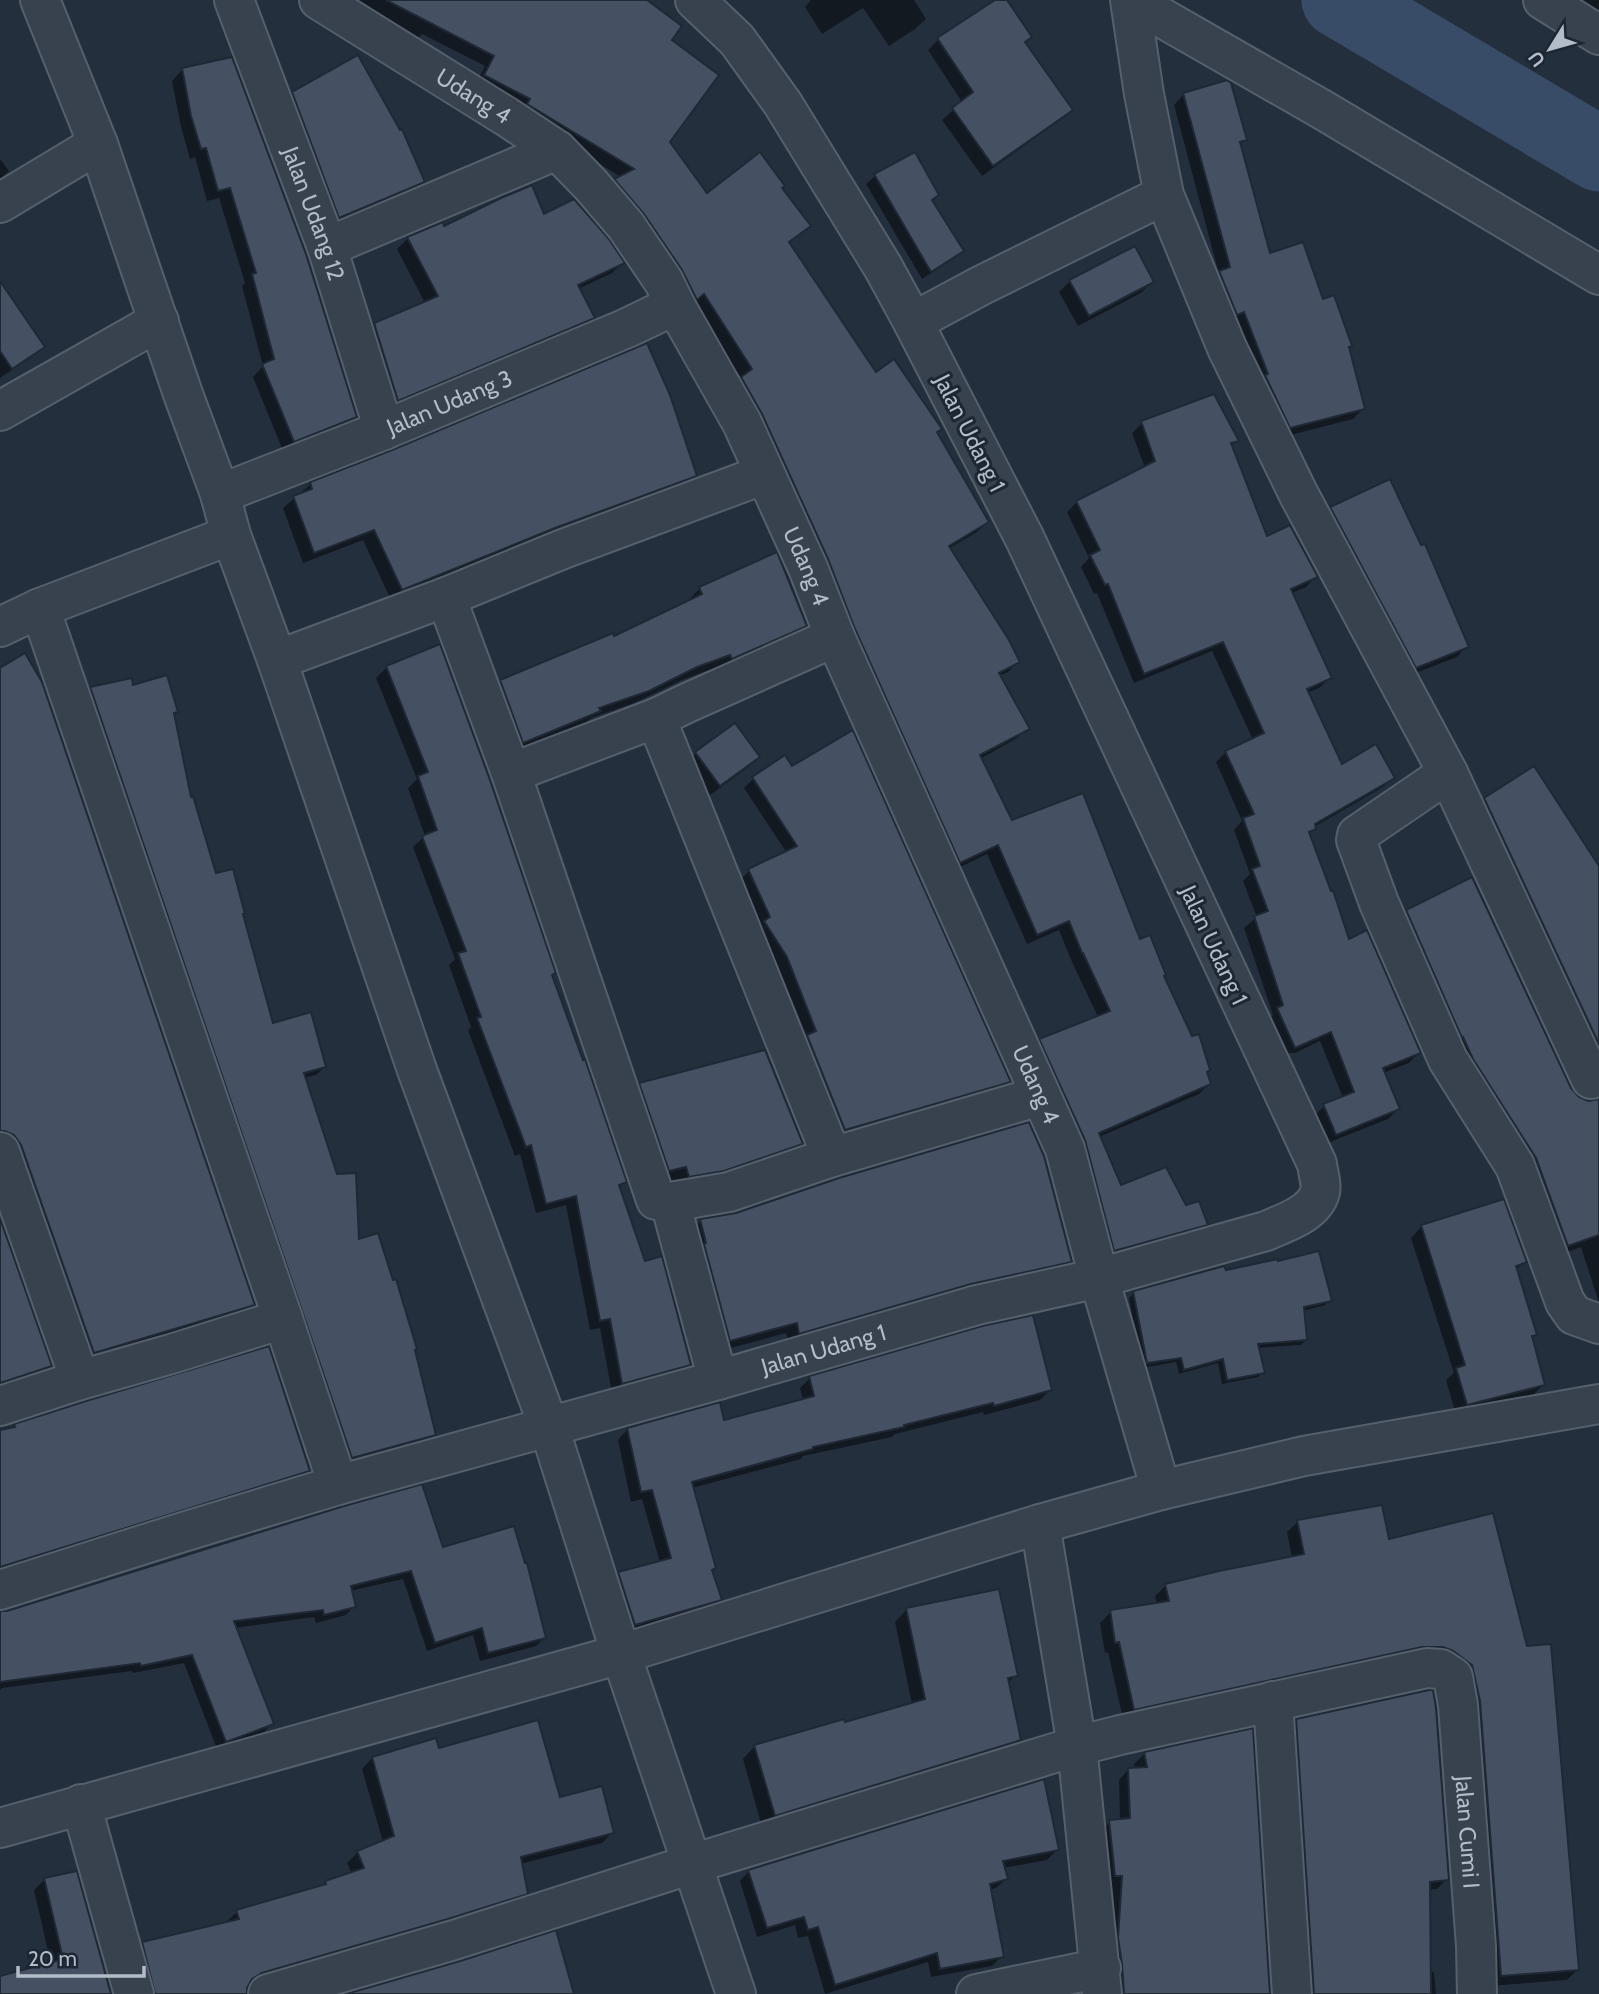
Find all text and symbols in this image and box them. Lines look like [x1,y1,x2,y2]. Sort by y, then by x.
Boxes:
north arrow [1515,14,1585,84]
text: U [1524,47,1550,71]
street label: Udang 4 [431,62,516,130]
street label: Jalan Udang 12 [276,142,351,284]
street label: Jalan Udang 3 [382,364,516,442]
street label: Jalan Udang 1 [928,369,1012,497]
street label: Udang 4 [777,522,835,610]
street label: Jalan Udang 1 [1174,880,1254,1009]
street label: Udang 4 [1006,1041,1066,1128]
street label: Jalan Udang 1 [757,1318,889,1381]
street label: Jalan Cumi I [1449,1774,1486,1890]
scale bar [18,1934,144,1978]
text: 20 m [28,1946,77,1971]

